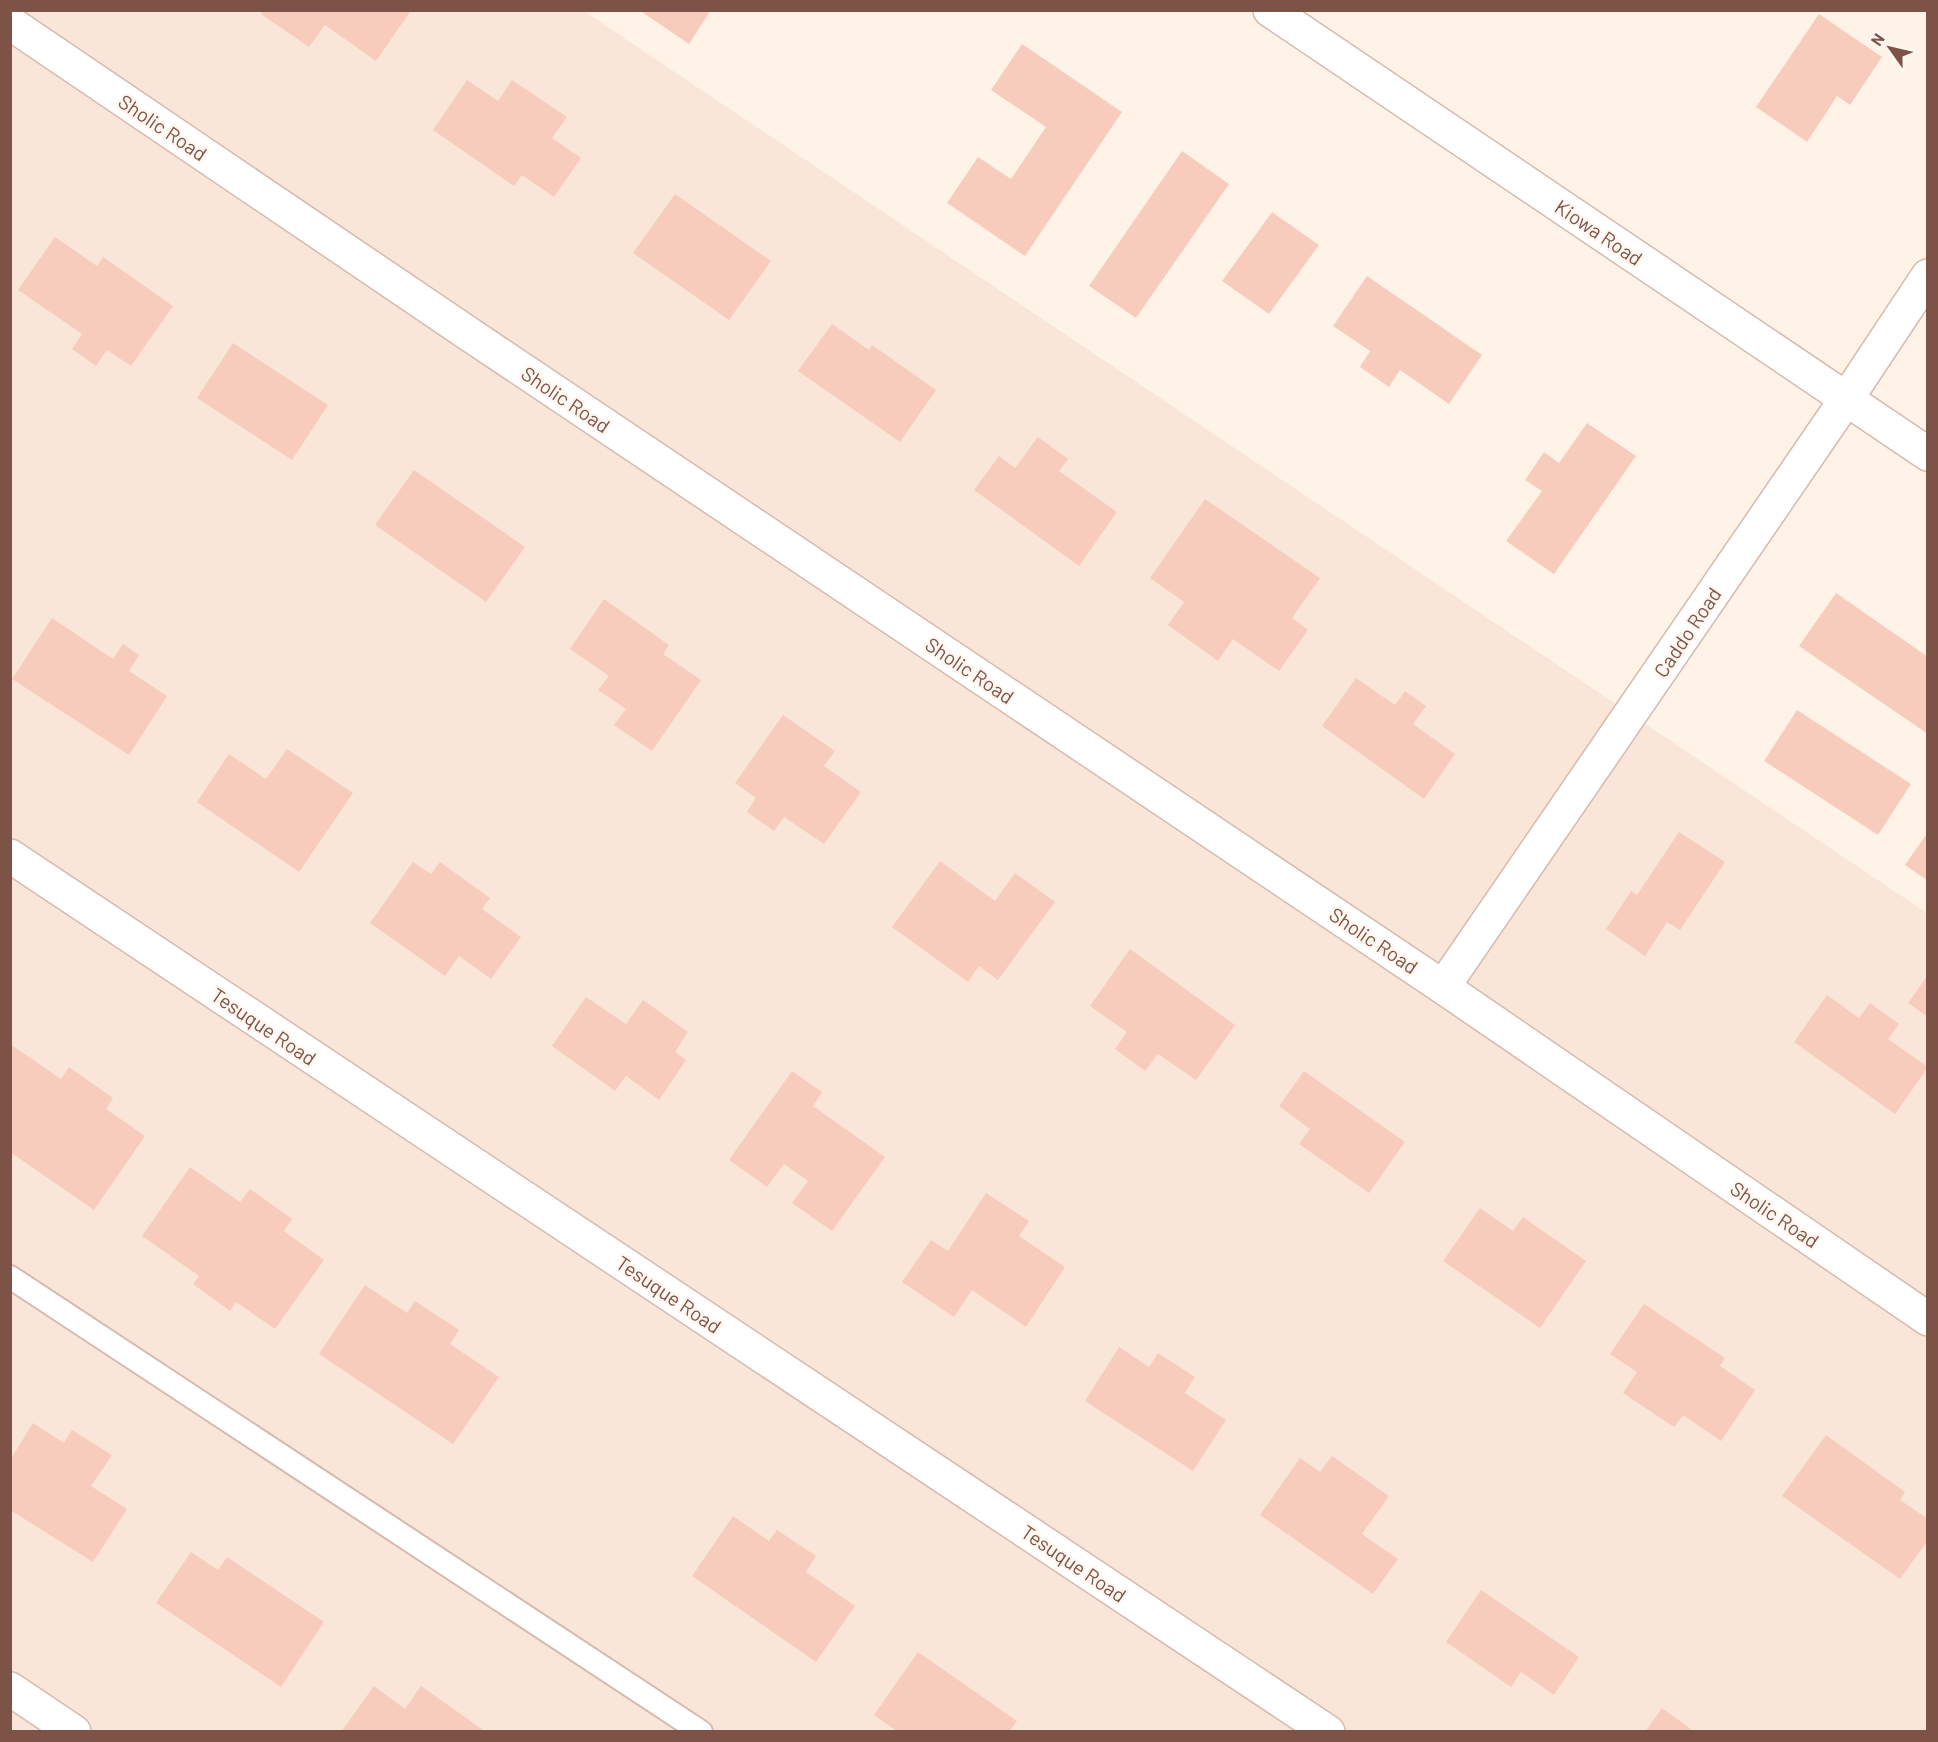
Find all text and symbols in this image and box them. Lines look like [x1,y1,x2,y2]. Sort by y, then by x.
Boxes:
north arrow [1860,18,1920,78]
text: N [1866,30,1888,49]
street label: Sholic Road [114,89,212,165]
street label: Kiowa Road [1551,194,1647,270]
street label: Sholic Road [517,361,615,437]
street label: Caddo Road [1648,583,1726,681]
street label: Sholic Road [921,632,1019,708]
street label: Sholic Road [1325,902,1423,978]
street label: Tesuque Road [207,982,321,1070]
street label: Sholic Road [1726,1176,1824,1252]
street label: Tesuque Road [612,1250,726,1338]
street label: Tesuque Road [1017,1519,1131,1607]

